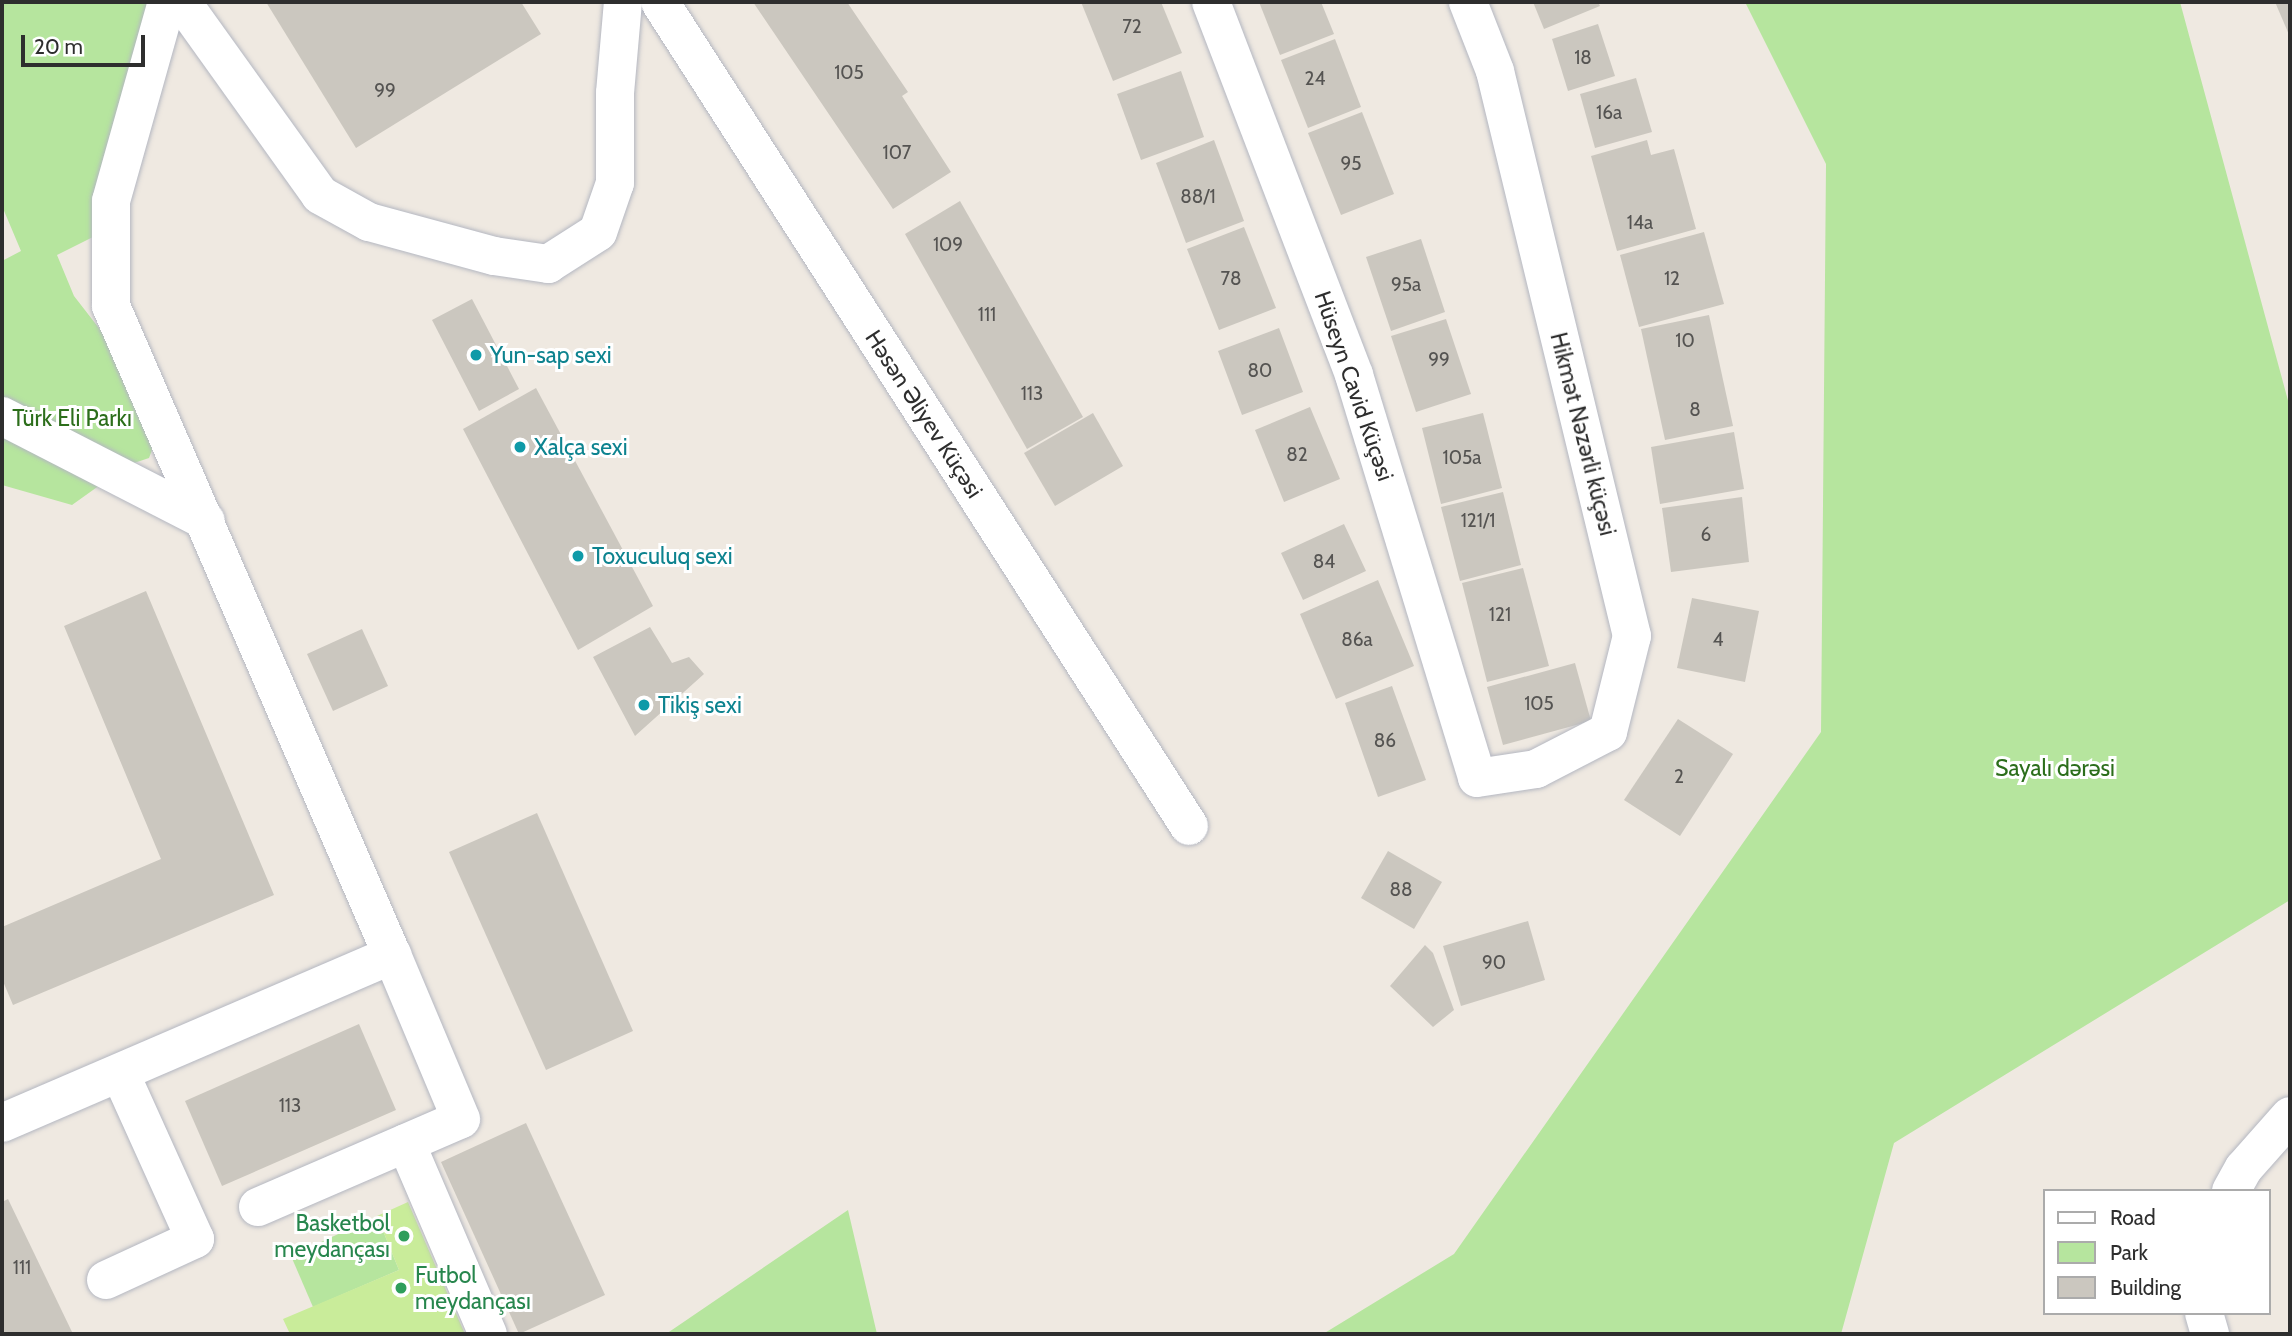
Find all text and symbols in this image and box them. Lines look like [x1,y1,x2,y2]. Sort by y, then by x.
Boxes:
house number: 72 [1122,16,1142,38]
scale bar [24,21,149,65]
text: 20 m [34,34,83,59]
house number: 18 [1574,47,1592,69]
house number: 105 [834,62,864,84]
house number: 24 [1305,68,1325,90]
house number: 99 [374,80,396,102]
house number: 16a [1596,102,1622,124]
house number: 107 [883,142,911,164]
house number: 95 [1340,153,1362,175]
house number: 88/1 [1180,186,1216,208]
house number: 14a [1627,212,1653,234]
house number: 109 [933,234,963,256]
house number: 78 [1220,268,1242,290]
house number: 12 [1664,268,1680,290]
house number: 95a [1391,274,1421,296]
street label: Hüseyn Cavid Küçəsi [1309,287,1399,485]
house number: 111 [978,304,996,326]
street label: Həsən Əliyev Küçəsi [859,325,989,503]
street label: Hikmət Nəzərli küçəsi [1544,330,1622,538]
house number: 10 [1675,330,1695,352]
place label: Yun-sap sexi [490,341,612,369]
marker: Yun-sap sexi [468,347,484,363]
house number: 99 [1428,349,1450,371]
house number: 80 [1248,360,1272,382]
house number: 113 [1021,383,1043,405]
house number: 8 [1689,399,1701,421]
park label: Türk Eli Parkı [12,404,132,432]
place label: Xalça sexi [534,433,628,461]
marker: Xalça sexi [512,439,528,455]
house number: 82 [1286,444,1308,466]
house number: 105a [1443,447,1481,469]
house number: 121/1 [1461,510,1495,532]
house number: 6 [1701,524,1711,546]
place label: Toxuculuq sexi [592,542,733,570]
marker: Toxuculuq sexi [570,548,586,564]
house number: 84 [1313,551,1335,573]
house number: 121 [1489,604,1511,626]
house number: 86a [1341,629,1373,651]
house number: 4 [1713,629,1723,651]
place label: Tikiş sexi [658,691,742,719]
house number: 105 [1524,693,1554,715]
marker: Tikiş sexi [636,697,652,713]
house number: 86 [1374,730,1396,752]
park label: Sayalı dərəsi [1995,754,2115,782]
house number: 2 [1674,766,1684,788]
house number: 88 [1389,879,1413,901]
house number: 90 [1482,952,1506,974]
house number: 113 [279,1095,301,1117]
legend [2044,1189,2271,1315]
text: Road [2110,1205,2156,1230]
place label: Basketbol meydançası [274,1209,390,1263]
marker: Basketbol meydançası [396,1228,412,1244]
text: Park [2110,1240,2148,1265]
house number: 111 [13,1257,31,1279]
place label: Futbol meydançası [415,1261,531,1315]
text: Building [2110,1275,2181,1300]
marker: Futbol meydançası [393,1280,409,1296]

